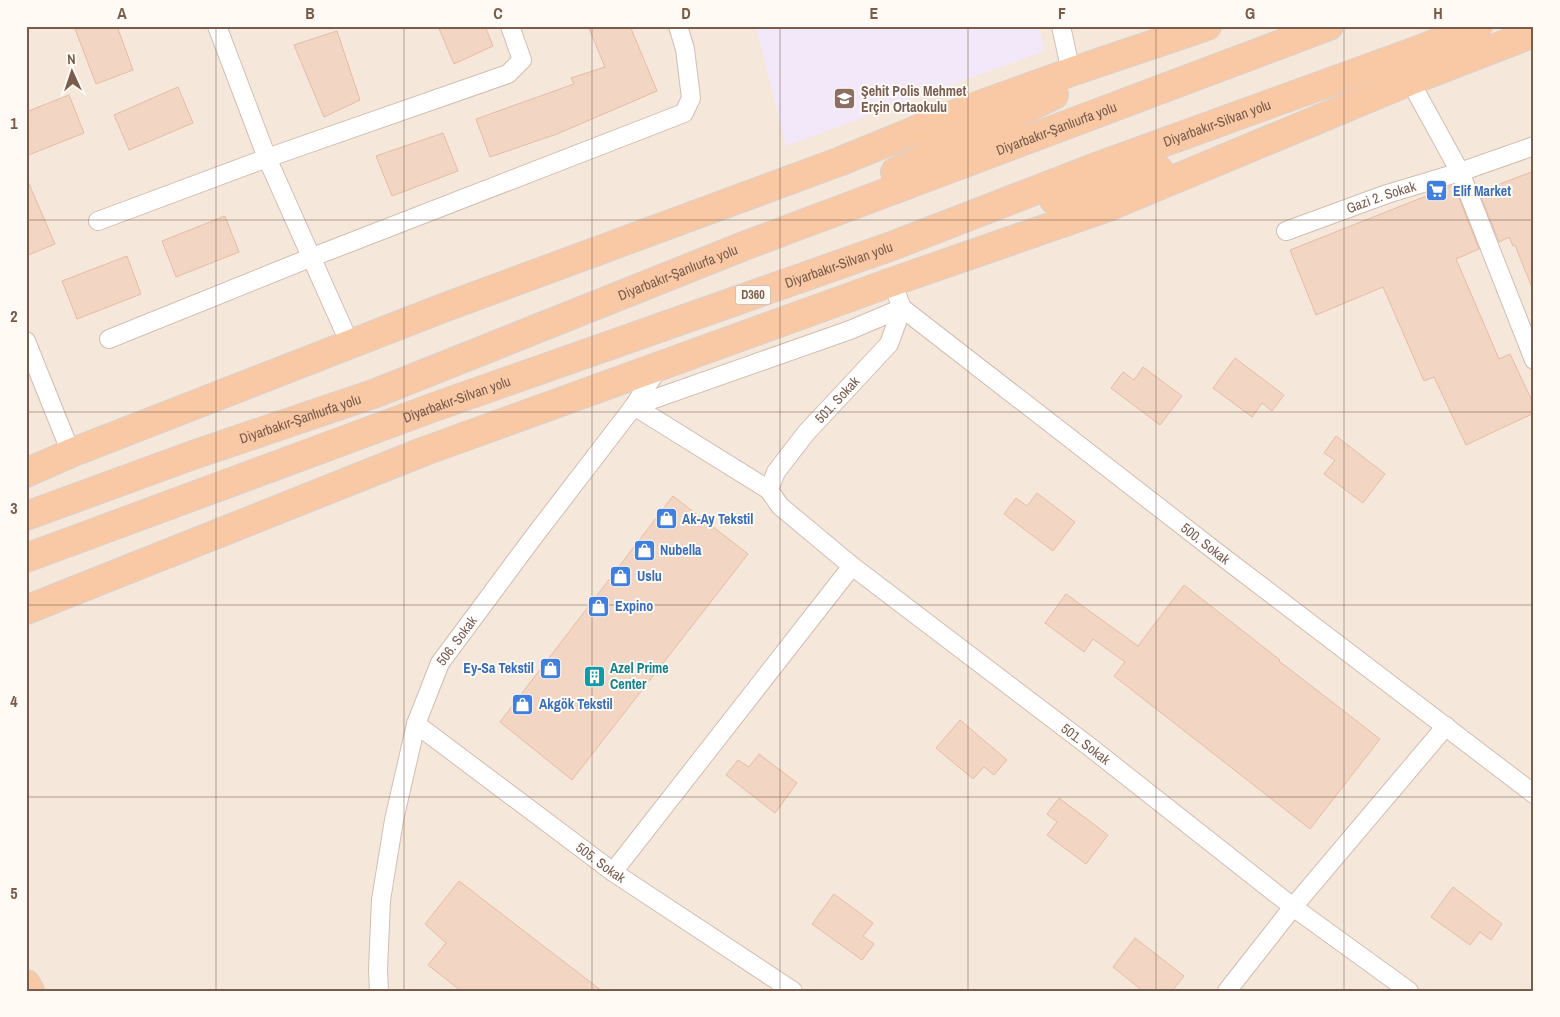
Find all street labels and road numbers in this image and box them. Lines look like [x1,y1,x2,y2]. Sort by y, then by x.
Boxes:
street label: Diyarbakır-Silvan yolu [1161,95,1273,151]
street label: Diyarbakır-Şanlıurfa yolu [994,98,1119,159]
street label: Gazi 2. Sokak [1344,177,1418,217]
street label: Diyarbakır-Silvan yolu [782,237,895,292]
street label: Diyarbakır-Şanlıurfa yolu [615,240,740,304]
road number: D360 [736,286,770,304]
street label: Diyarbakır-Silvan yolu [400,372,513,427]
street label: 501. Sokak [811,372,863,427]
street label: Diyarbakır-Şanlıurfa yolu [237,390,363,448]
street label: 500. Sokak [1177,519,1234,568]
street label: 506. Sokak [432,612,481,669]
street label: 501. Sokak [1058,719,1114,769]
street label: 505. Sokak [572,838,629,887]

